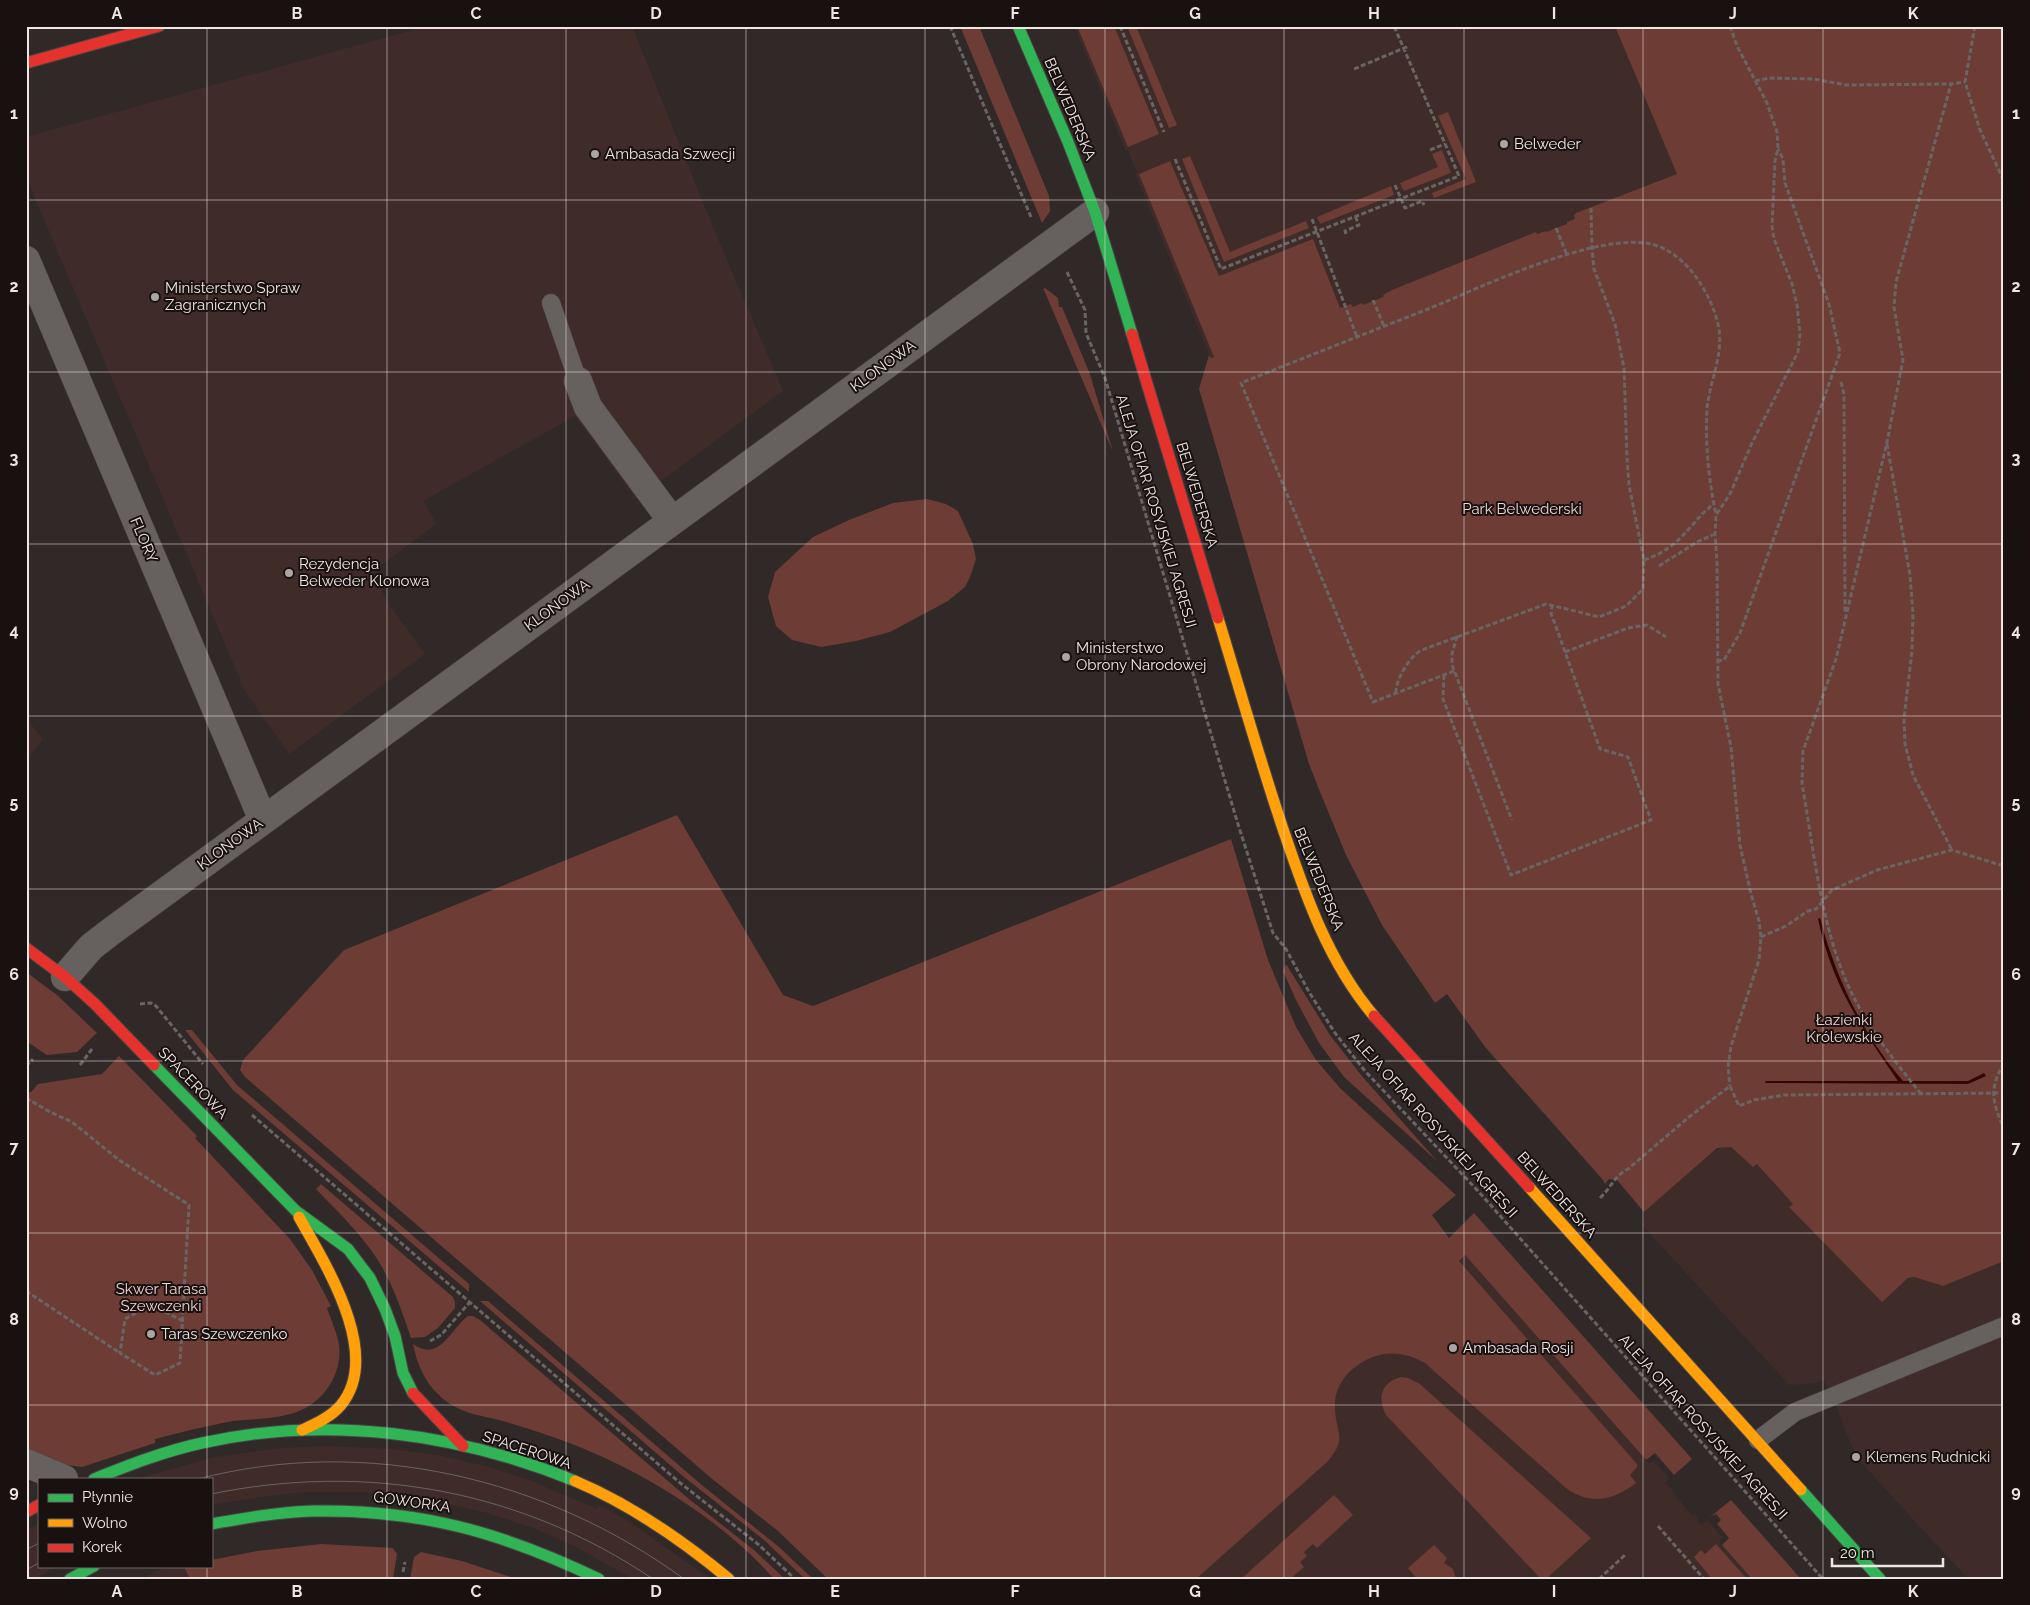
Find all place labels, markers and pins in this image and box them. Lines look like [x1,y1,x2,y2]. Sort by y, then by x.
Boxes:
place label: Belweder [1514,135,1581,153]
marker: Belweder [1498,138,1510,150]
place label: Ambasada Szwecji [605,145,735,163]
marker: Ambasada Szwecji [589,148,601,160]
place label: Ministerstwo Spraw Zagranicznych [165,279,300,314]
marker: Ministerstwo Spraw Zagranicznych [149,291,161,303]
place label: Rezydencja Belweder Klonowa [299,555,429,590]
marker: Rezydencja Belweder Klonowa [283,567,295,579]
place label: Ministerstwo Obrony Narodowej [1076,639,1206,674]
marker: Ministerstwo Obrony Narodowej [1060,651,1072,663]
place label: Taras Szewczenko [161,1325,288,1343]
marker: Taras Szewczenko [145,1328,157,1340]
place label: Ambasada Rosji [1463,1339,1573,1357]
marker: Ambasada Rosji [1447,1342,1459,1354]
place label: Klemens Rudnicki [1866,1448,1990,1466]
marker: Klemens Rudnicki [1850,1451,1862,1463]

